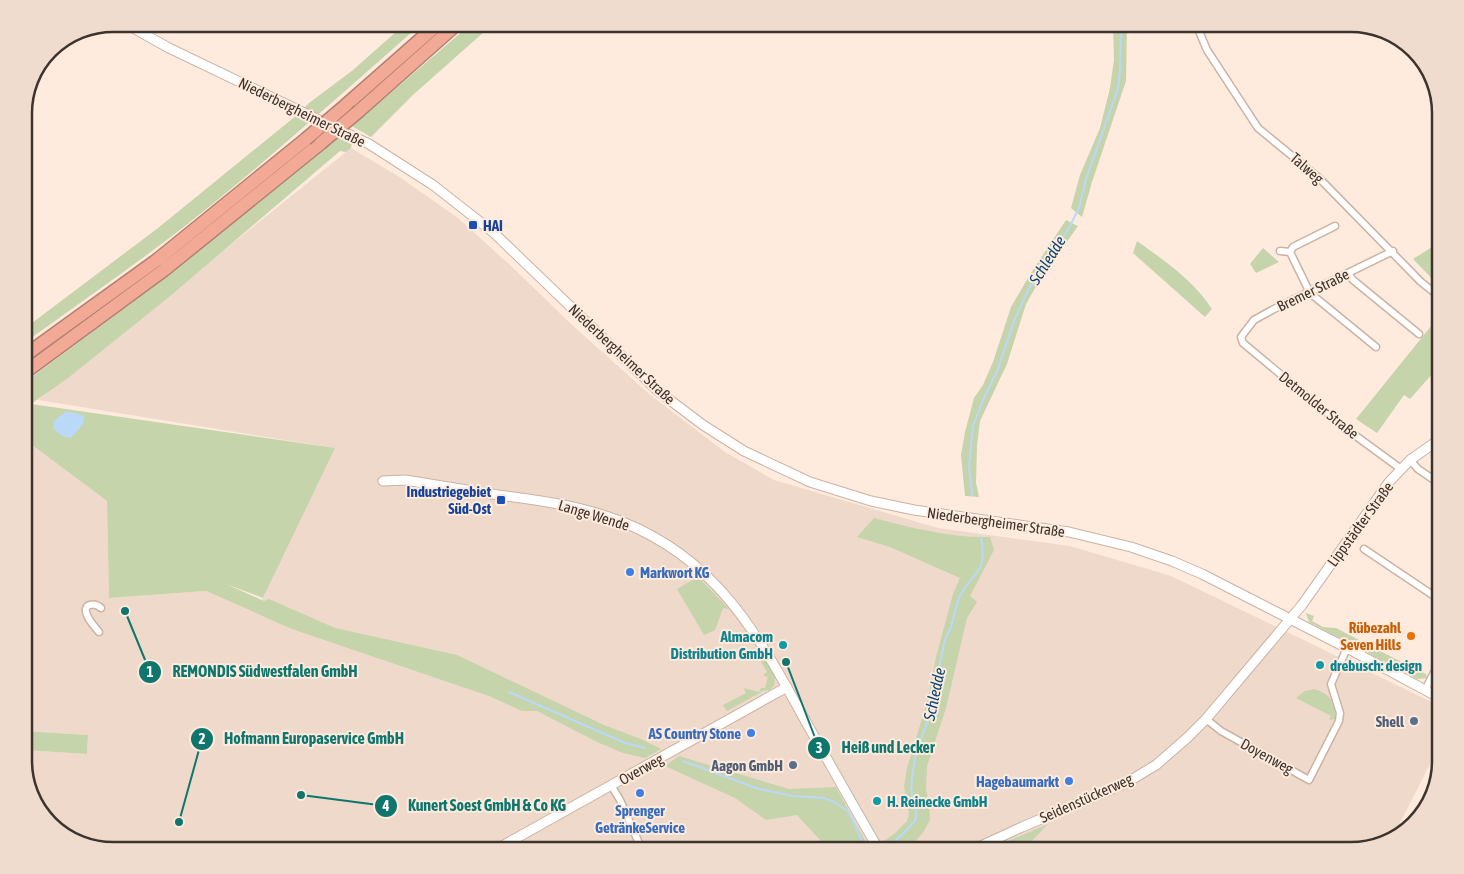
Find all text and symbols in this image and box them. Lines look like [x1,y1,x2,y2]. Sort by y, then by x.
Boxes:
street label: Niederbergheimer Straße [236,74,368,150]
street label: Talweg [1287,149,1327,187]
place label: HAI [483,217,503,234]
marker: HAI [467,219,479,231]
water label: Schledde [1025,232,1069,288]
street label: Bremer Straße [1274,265,1352,315]
street label: Niederbergheimer Straße [565,300,679,408]
street label: Detmolder Straße [1276,368,1362,442]
street label: Lippstädter Straße [1324,478,1396,570]
place label: Industriegebiet Süd-Ost [407,483,492,517]
marker: Industriegebiet Süd-Ost [495,494,507,506]
street label: Lange Wende [556,496,632,534]
street label: Niederbergheimer Straße [926,504,1066,540]
place label: Markwort KG [640,564,709,581]
marker: Markwort KG [624,566,636,578]
place label: Rübezahl Seven Hills [1340,619,1402,653]
place label: Almacom Distribution GmbH [671,628,773,662]
marker: Rübezahl Seven Hills [1405,630,1417,642]
marker: Almacom Distribution GmbH [777,639,789,651]
callout: REMONDIS Südwestfalen GmbH [138,656,368,687]
place label: drebusch: design [1330,657,1422,674]
marker: drebusch: design [1314,659,1326,671]
text: REMONDIS Südwestfalen GmbH [172,662,358,680]
text: 1 [146,663,154,680]
water label: Schledde [919,666,948,723]
place label: Shell [1376,713,1405,730]
marker: Shell [1408,715,1420,727]
callout: Hofmann Europaservice GmbH [189,723,414,754]
place label: AS Country Stone [647,725,741,742]
marker: AS Country Stone [745,727,757,739]
text: Hofmann Europaservice GmbH [224,729,404,747]
text: 2 [198,730,206,747]
callout: Heiß und Lecker [807,732,945,763]
street label: Doyenweg [1238,735,1297,778]
text: Heiß und Lecker [841,738,935,756]
text: 3 [815,739,823,756]
street label: Overweg [616,750,667,788]
place label: Aagon GmbH [711,757,783,774]
marker: Aagon GmbH [787,759,799,771]
street label: Seidenstückerweg [1037,770,1136,826]
place label: Hagebaumarkt [976,773,1060,790]
marker: Hagebaumarkt [1063,775,1075,787]
marker: Sprenger GetränkeService [634,787,646,799]
callout: Kunert Soest GmbH & Co KG [373,790,576,821]
place label: H. Reinecke GmbH [887,793,988,810]
marker: H. Reinecke GmbH [871,795,883,807]
text: Kunert Soest GmbH & Co KG [408,796,567,814]
text: 4 [381,797,390,814]
place label: Sprenger GetränkeService [595,802,685,836]

